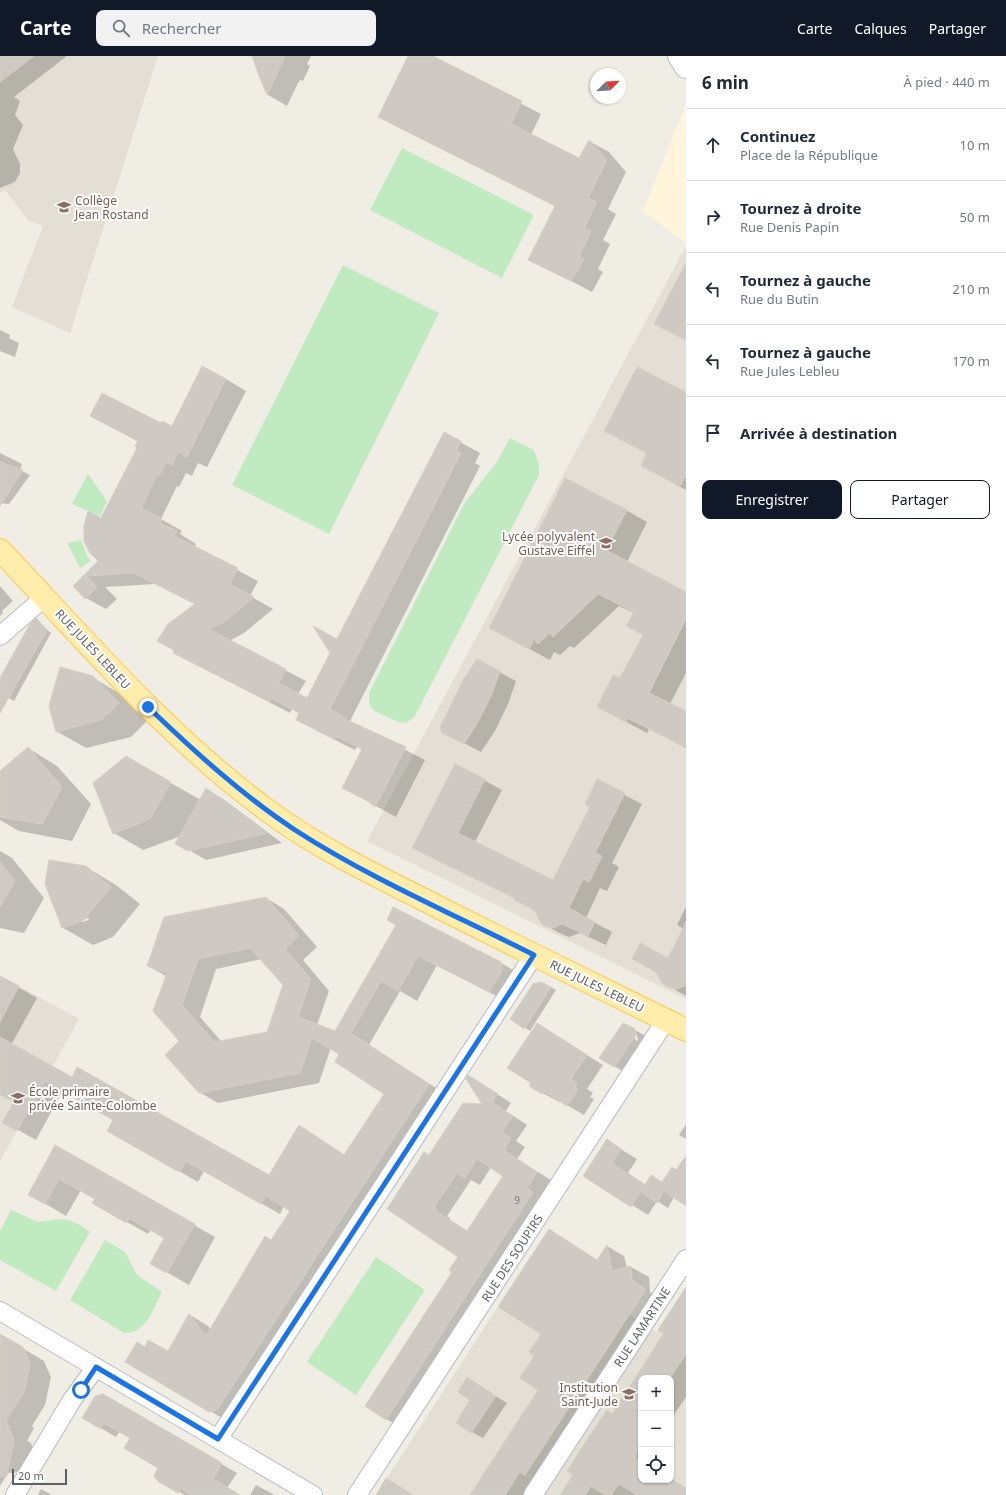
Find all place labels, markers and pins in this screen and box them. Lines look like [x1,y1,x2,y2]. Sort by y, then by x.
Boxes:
place label: Collège Jean Rostand [74,192,149,223]
school or university icon: Collège Jean Rostand [56,199,72,215]
place label: Lycée polyvalent Gustave Eiffel [502,528,596,559]
school or university icon: Lycée polyvalent Gustave Eiffel [598,535,614,551]
place label: École primaire privée Sainte-Colombe [29,1083,157,1114]
school or university icon: École primaire privée Sainte-Colombe [10,1090,26,1106]
place label: Institution Saint-Jude [559,1379,618,1410]
school or university icon: Institution Saint-Jude [621,1386,637,1402]

